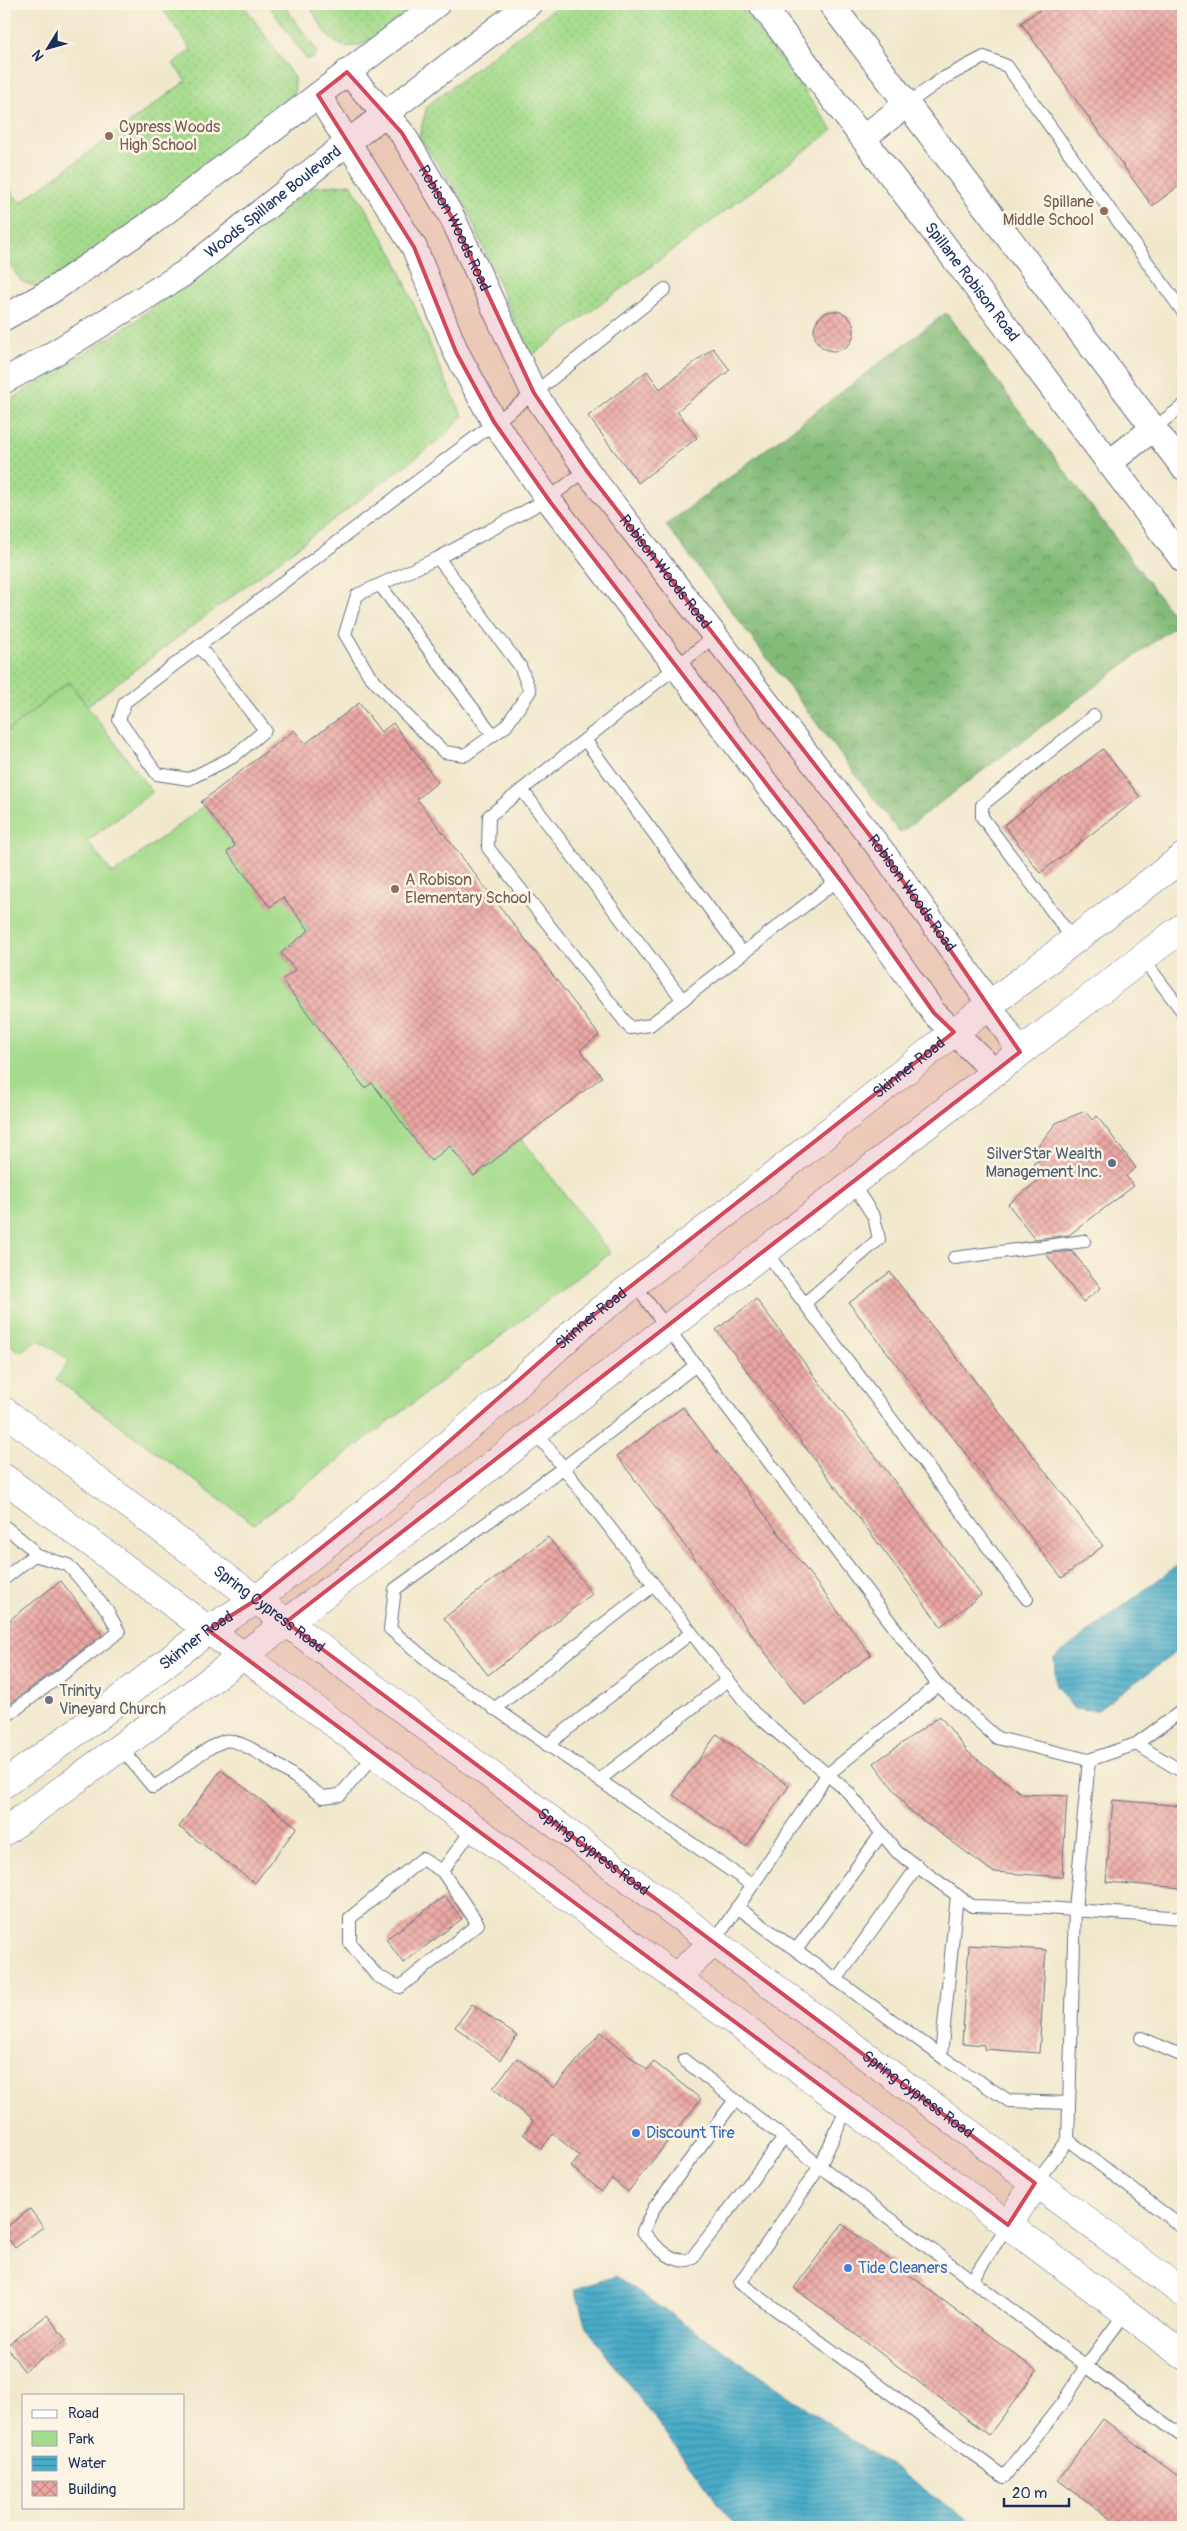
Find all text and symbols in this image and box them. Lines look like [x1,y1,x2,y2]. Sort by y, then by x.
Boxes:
north arrow [22,22,72,72]
text: N [28,47,48,64]
place label: Cypress Woods High School [119,117,220,155]
marker: Cypress Woods High School [103,130,115,142]
street label: Woods Spillane Boulevard [201,141,346,263]
street label: Robison Woods Road [413,162,495,294]
place label: Spillane Middle School [1003,192,1094,230]
marker: Spillane Middle School [1098,205,1110,217]
street label: Spillane Robison Road [920,218,1024,346]
street label: Robison Woods Road [615,511,716,633]
street label: Robison Woods Road [863,831,960,956]
place label: A Robison Elementary School [405,870,531,908]
marker: A Robison Elementary School [389,883,401,895]
street label: Skinner Road [869,1033,949,1103]
place label: SilverStar Wealth Management Inc. [985,1144,1102,1182]
marker: SilverStar Wealth Management Inc. [1106,1157,1118,1169]
street label: Skinner Road [551,1283,631,1354]
street label: Spring Cypress Road [209,1561,329,1658]
street label: Skinner Road [155,1607,237,1674]
place label: Trinity Vineyard Church [59,1681,166,1719]
marker: Trinity Vineyard Church [43,1694,55,1706]
street label: Spring Cypress Road [534,1804,653,1900]
street label: Spring Cypress Road [858,2046,977,2143]
place label: Discount Tire [646,2123,735,2143]
marker: Discount Tire [630,2127,642,2139]
place label: Tide Cleaners [858,2258,947,2278]
marker: Tide Cleaners [842,2262,854,2274]
legend [22,2394,185,2508]
text: Road [68,2404,99,2423]
text: Park [68,2430,95,2449]
text: Water [68,2454,107,2473]
scale bar [1004,2476,1070,2508]
text: Building [68,2480,116,2499]
text: 20 m [1012,2484,1047,2503]

